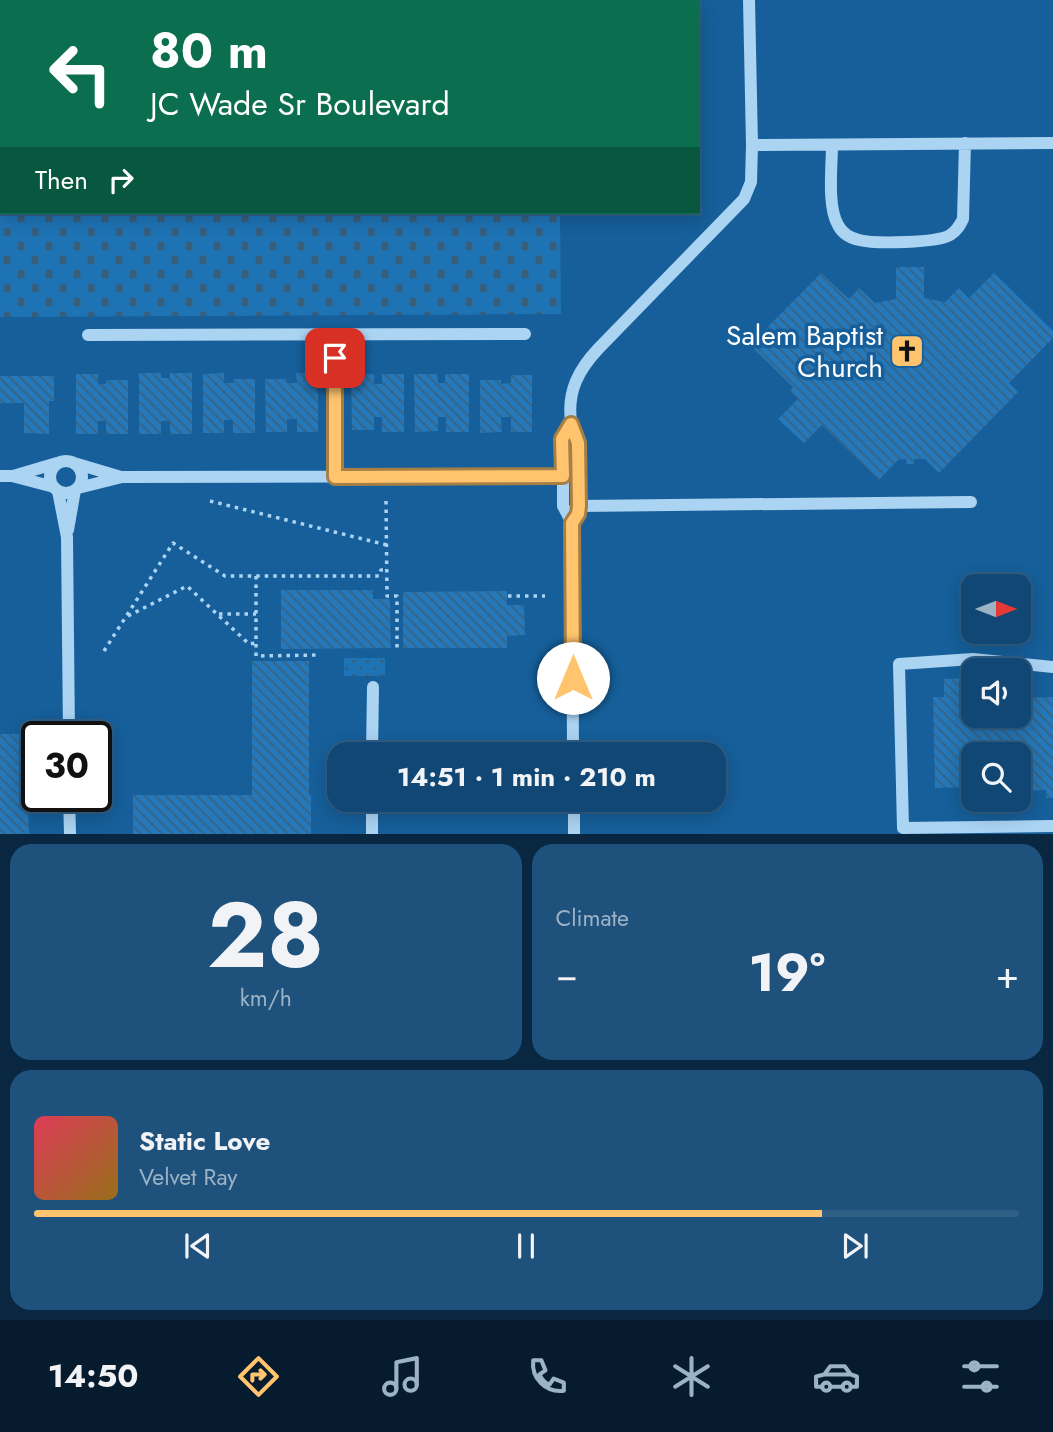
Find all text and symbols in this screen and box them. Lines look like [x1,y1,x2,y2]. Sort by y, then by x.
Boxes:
text: 80 m [150,16,268,86]
icon: left [35,28,126,119]
text: JC Wade Sr Boulevard [150,81,450,127]
text: Then [35,161,88,199]
icon: right [102,161,140,199]
place label: Salem Baptist Church [726,315,883,388]
pin [305,328,365,388]
church icon: Salem Baptist Church [888,332,926,370]
icon: arrive [316,339,354,377]
north arrow [961,574,1031,644]
map controls [961,574,1031,812]
position arrow [536,641,610,715]
button: sound [961,658,1031,728]
speed limit sign: 30 [21,721,112,812]
button: search [961,742,1031,812]
text: 14:51 · 1 min · 210 m [397,758,656,796]
text: 28 [207,870,324,1001]
text: Climate [556,901,629,935]
text: 19° [748,935,825,1011]
text: − [556,947,578,1002]
text: + [996,947,1019,1002]
text: km/h [240,981,292,1015]
text: Static Love [139,1122,271,1160]
text: Velvet Ray [139,1160,237,1194]
icon: previous [179,1227,217,1265]
icon: pause [507,1227,545,1265]
icon: next [836,1227,874,1265]
icon: directions [234,1352,283,1401]
icon: music [378,1352,427,1401]
icon: phone [523,1352,572,1401]
icon: climate [667,1352,716,1401]
icon: car [812,1352,861,1401]
icon: filters [956,1352,1005,1401]
text: 14:50 [48,1353,138,1399]

